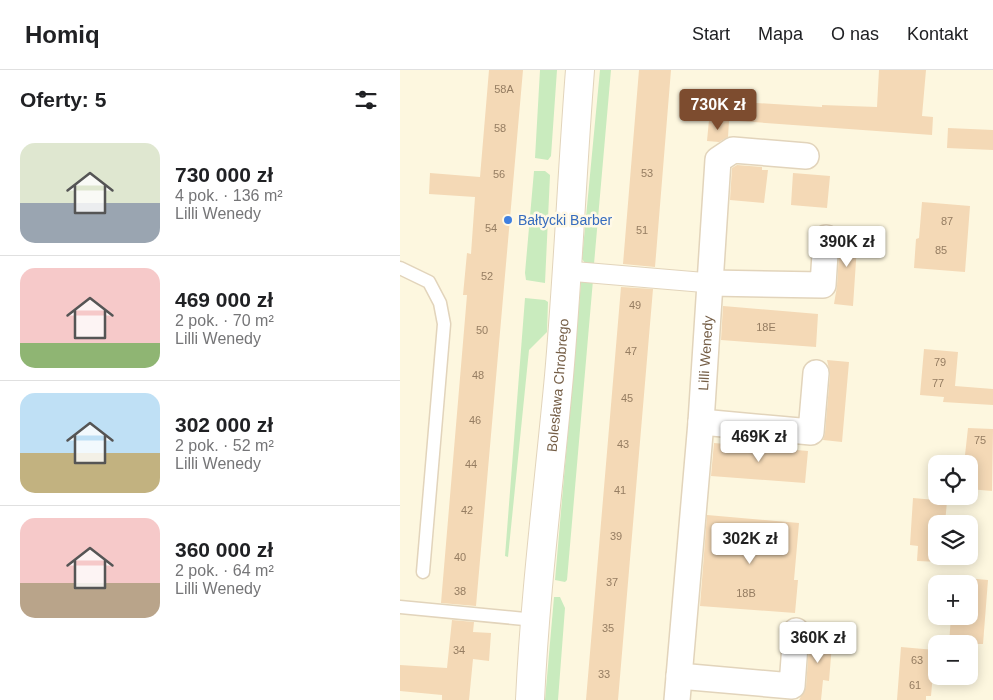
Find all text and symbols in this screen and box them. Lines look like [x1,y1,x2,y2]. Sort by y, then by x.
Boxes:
text: Homiq [25,21,100,48]
text: Start [692,24,730,44]
text: Mapa [758,24,803,44]
text: O nas [831,24,879,44]
text: Kontakt [907,24,968,44]
house number: 58A [494,83,514,95]
icon: filters [352,86,380,114]
text: Oferty: 5 [20,88,106,111]
pin: 730K zł [672,88,764,131]
text: 730K zł [690,96,746,113]
house number: 58 [494,122,506,134]
icon: home [60,163,120,223]
text: 730 000 zł [175,163,273,186]
house number: 53 [641,167,653,179]
house number: 56 [493,168,505,180]
text: 4 pok. · 136 m² [175,187,283,204]
text: Lilli Wenedy [175,205,261,222]
place label: Bałtycki Barber [518,212,612,228]
marker: Bałtycki Barber [502,214,514,226]
house number: 87 [941,215,953,227]
house number: 54 [485,222,497,234]
house number: 51 [636,224,648,236]
pin: 390K zł [801,226,893,268]
text: 390K zł [819,233,875,250]
house number: 85 [935,244,947,256]
house number: 52 [481,270,493,282]
icon: home [60,288,120,348]
text: 469 000 zł [175,288,273,311]
house number: 49 [629,299,641,311]
text: 2 pok. · 70 m² [175,312,274,329]
street label: Lilli Wenedy [695,315,716,391]
street label: Bolesława Chrobrego [544,318,572,453]
house number: 18E [756,321,776,333]
house number: 50 [476,324,488,336]
text: Lilli Wenedy [175,330,261,347]
house number: 47 [625,345,637,357]
house number: 79 [934,356,946,368]
house number: 48 [472,369,484,381]
house number: 77 [932,377,944,389]
house number: 45 [621,392,633,404]
icon: home [60,413,120,473]
text: 302 000 zł [175,413,273,436]
house number: 46 [469,414,481,426]
pin: 469K zł [713,420,805,463]
text: 469K zł [731,428,787,445]
house number: 75 [974,434,986,446]
text: 2 pok. · 52 m² [175,437,274,454]
house number: 43 [617,438,629,450]
text: Lilli Wenedy [175,455,261,472]
map controls [928,455,978,685]
button: locate [928,455,978,505]
house number: 44 [465,458,477,470]
house number: 41 [614,484,626,496]
house number: 42 [461,504,473,516]
button: layers [928,515,978,565]
pin: 302K zł [704,522,796,565]
house number: 39 [610,530,622,542]
text: 302K zł [722,530,778,547]
icon: home [60,538,120,598]
text: 360 000 zł [175,538,273,561]
house number: 40 [454,551,466,563]
text: 2 pok. · 64 m² [175,562,274,579]
button: + [928,575,978,625]
house number: 37 [606,576,618,588]
text: Lilli Wenedy [175,580,261,597]
house number: 38 [454,585,466,597]
house number: 18B [736,587,756,599]
house number: 35 [602,622,614,634]
pin: 360K zł [772,622,864,664]
text: 360K zł [790,629,846,646]
button: − [928,635,978,685]
house number: 34 [453,644,465,656]
house number: 63 [911,654,923,666]
house number: 33 [598,668,610,680]
house number: 61 [909,679,921,691]

